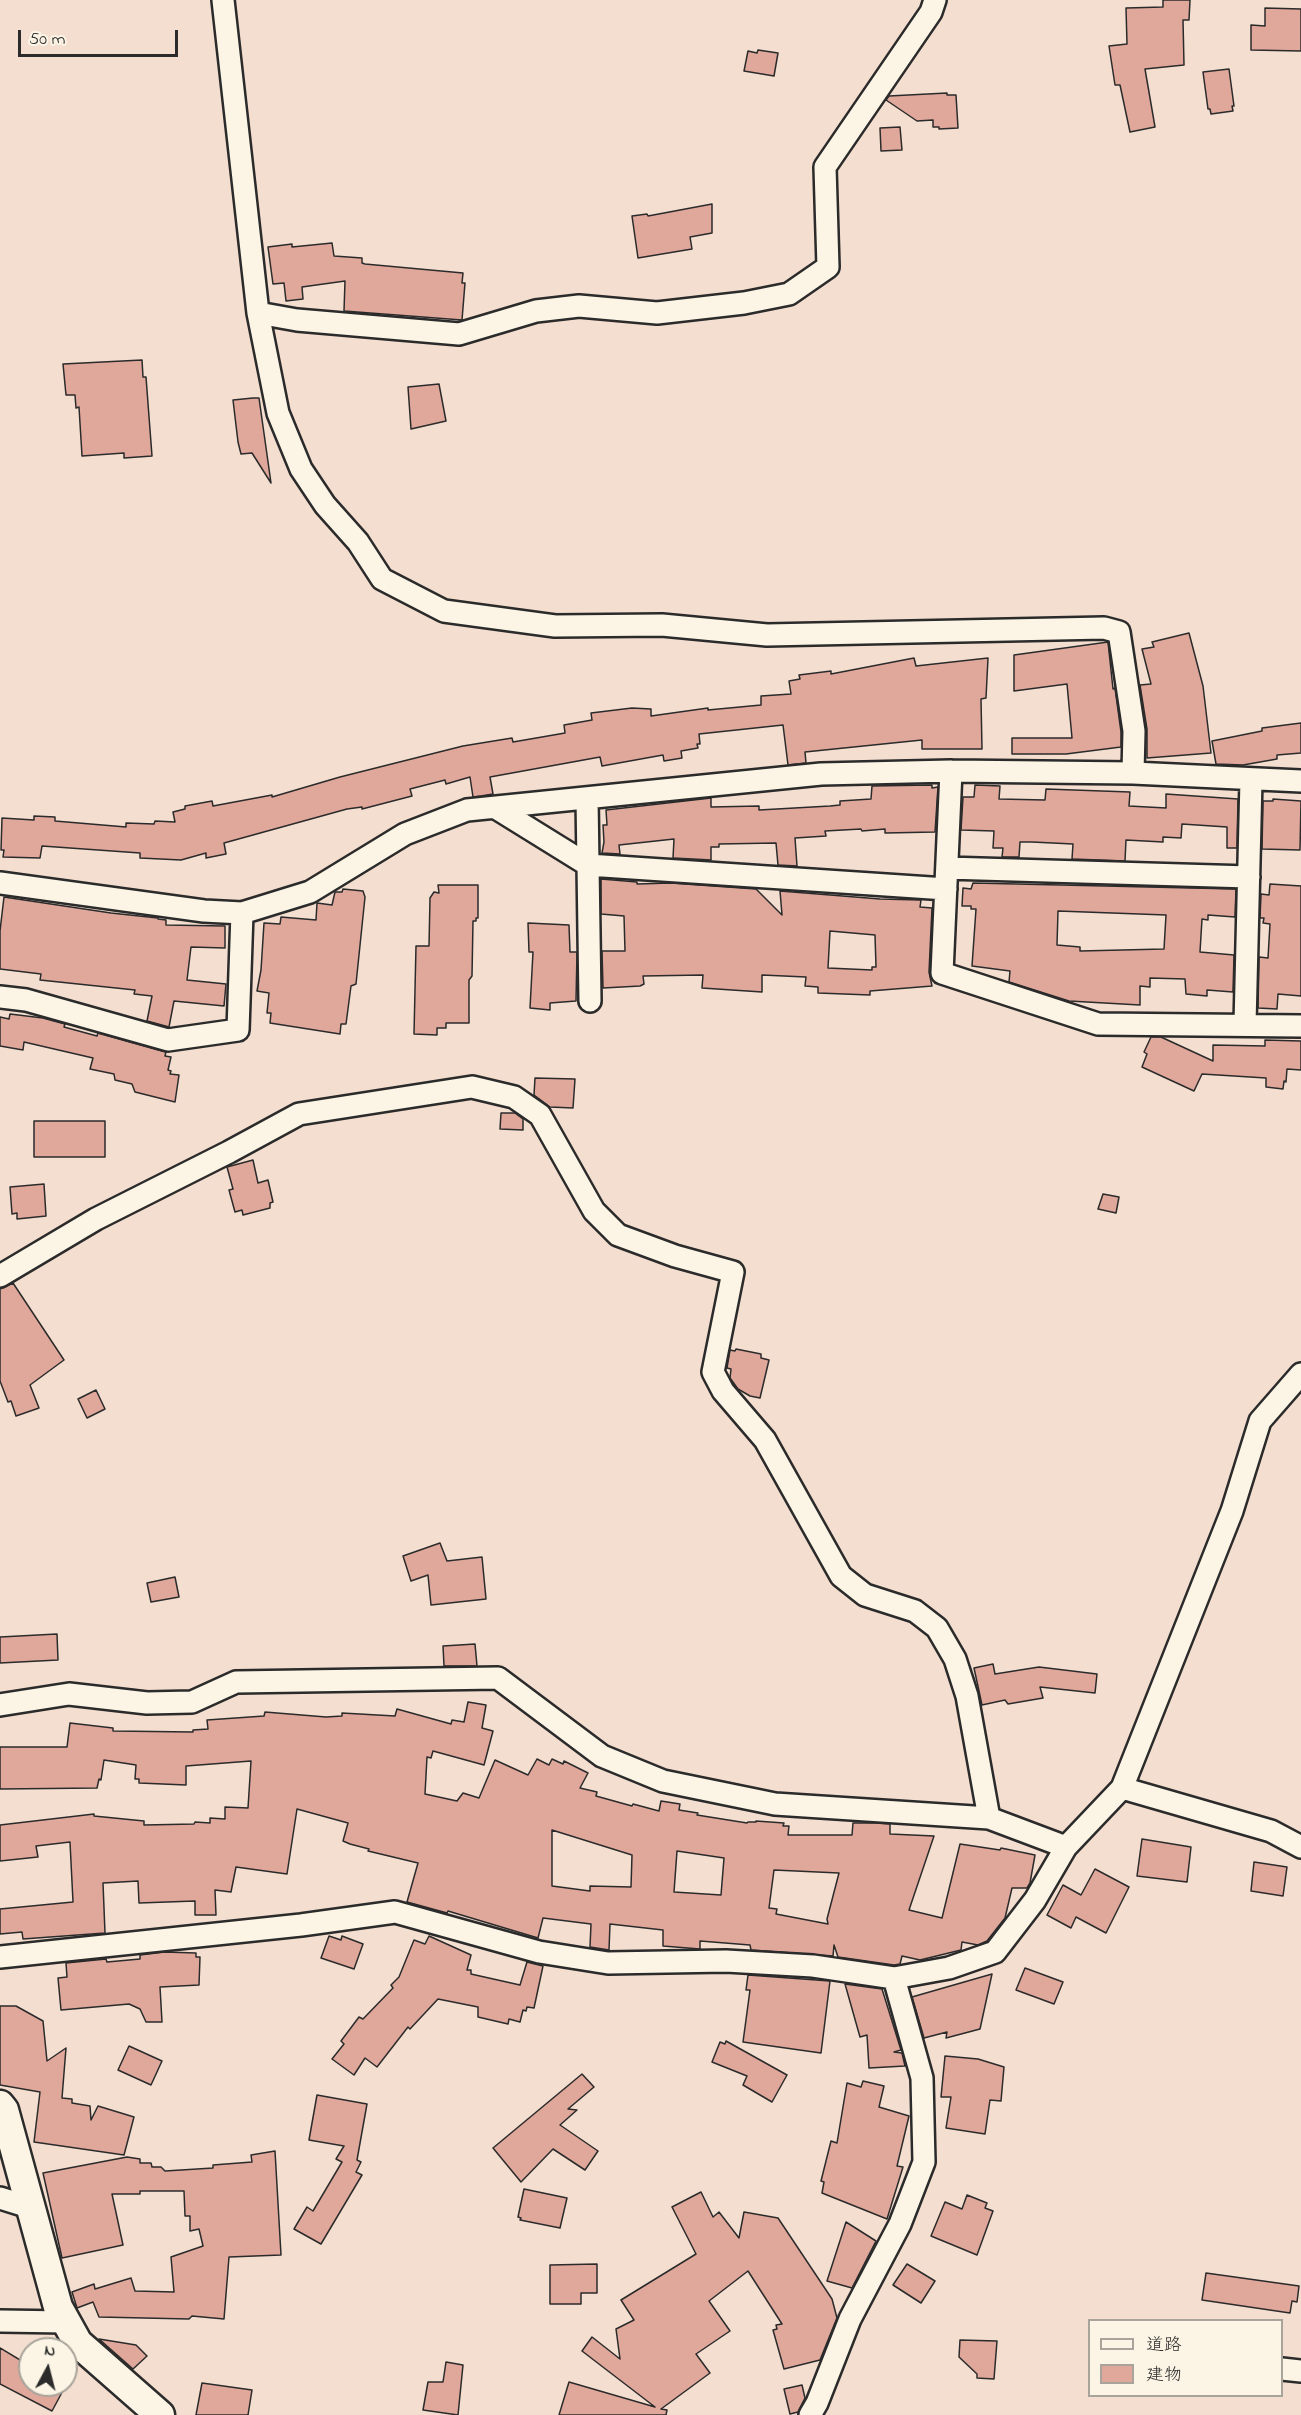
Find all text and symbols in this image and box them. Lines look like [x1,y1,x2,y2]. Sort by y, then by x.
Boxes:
scale bar [21,18,182,56]
text: 50 m [29,27,66,53]
legend [1088,2319,1283,2397]
text: 道路 [1146,2333,1182,2359]
north arrow [18,2337,78,2397]
text: N [43,2339,57,2364]
text: 建物 [1146,2363,1182,2389]

